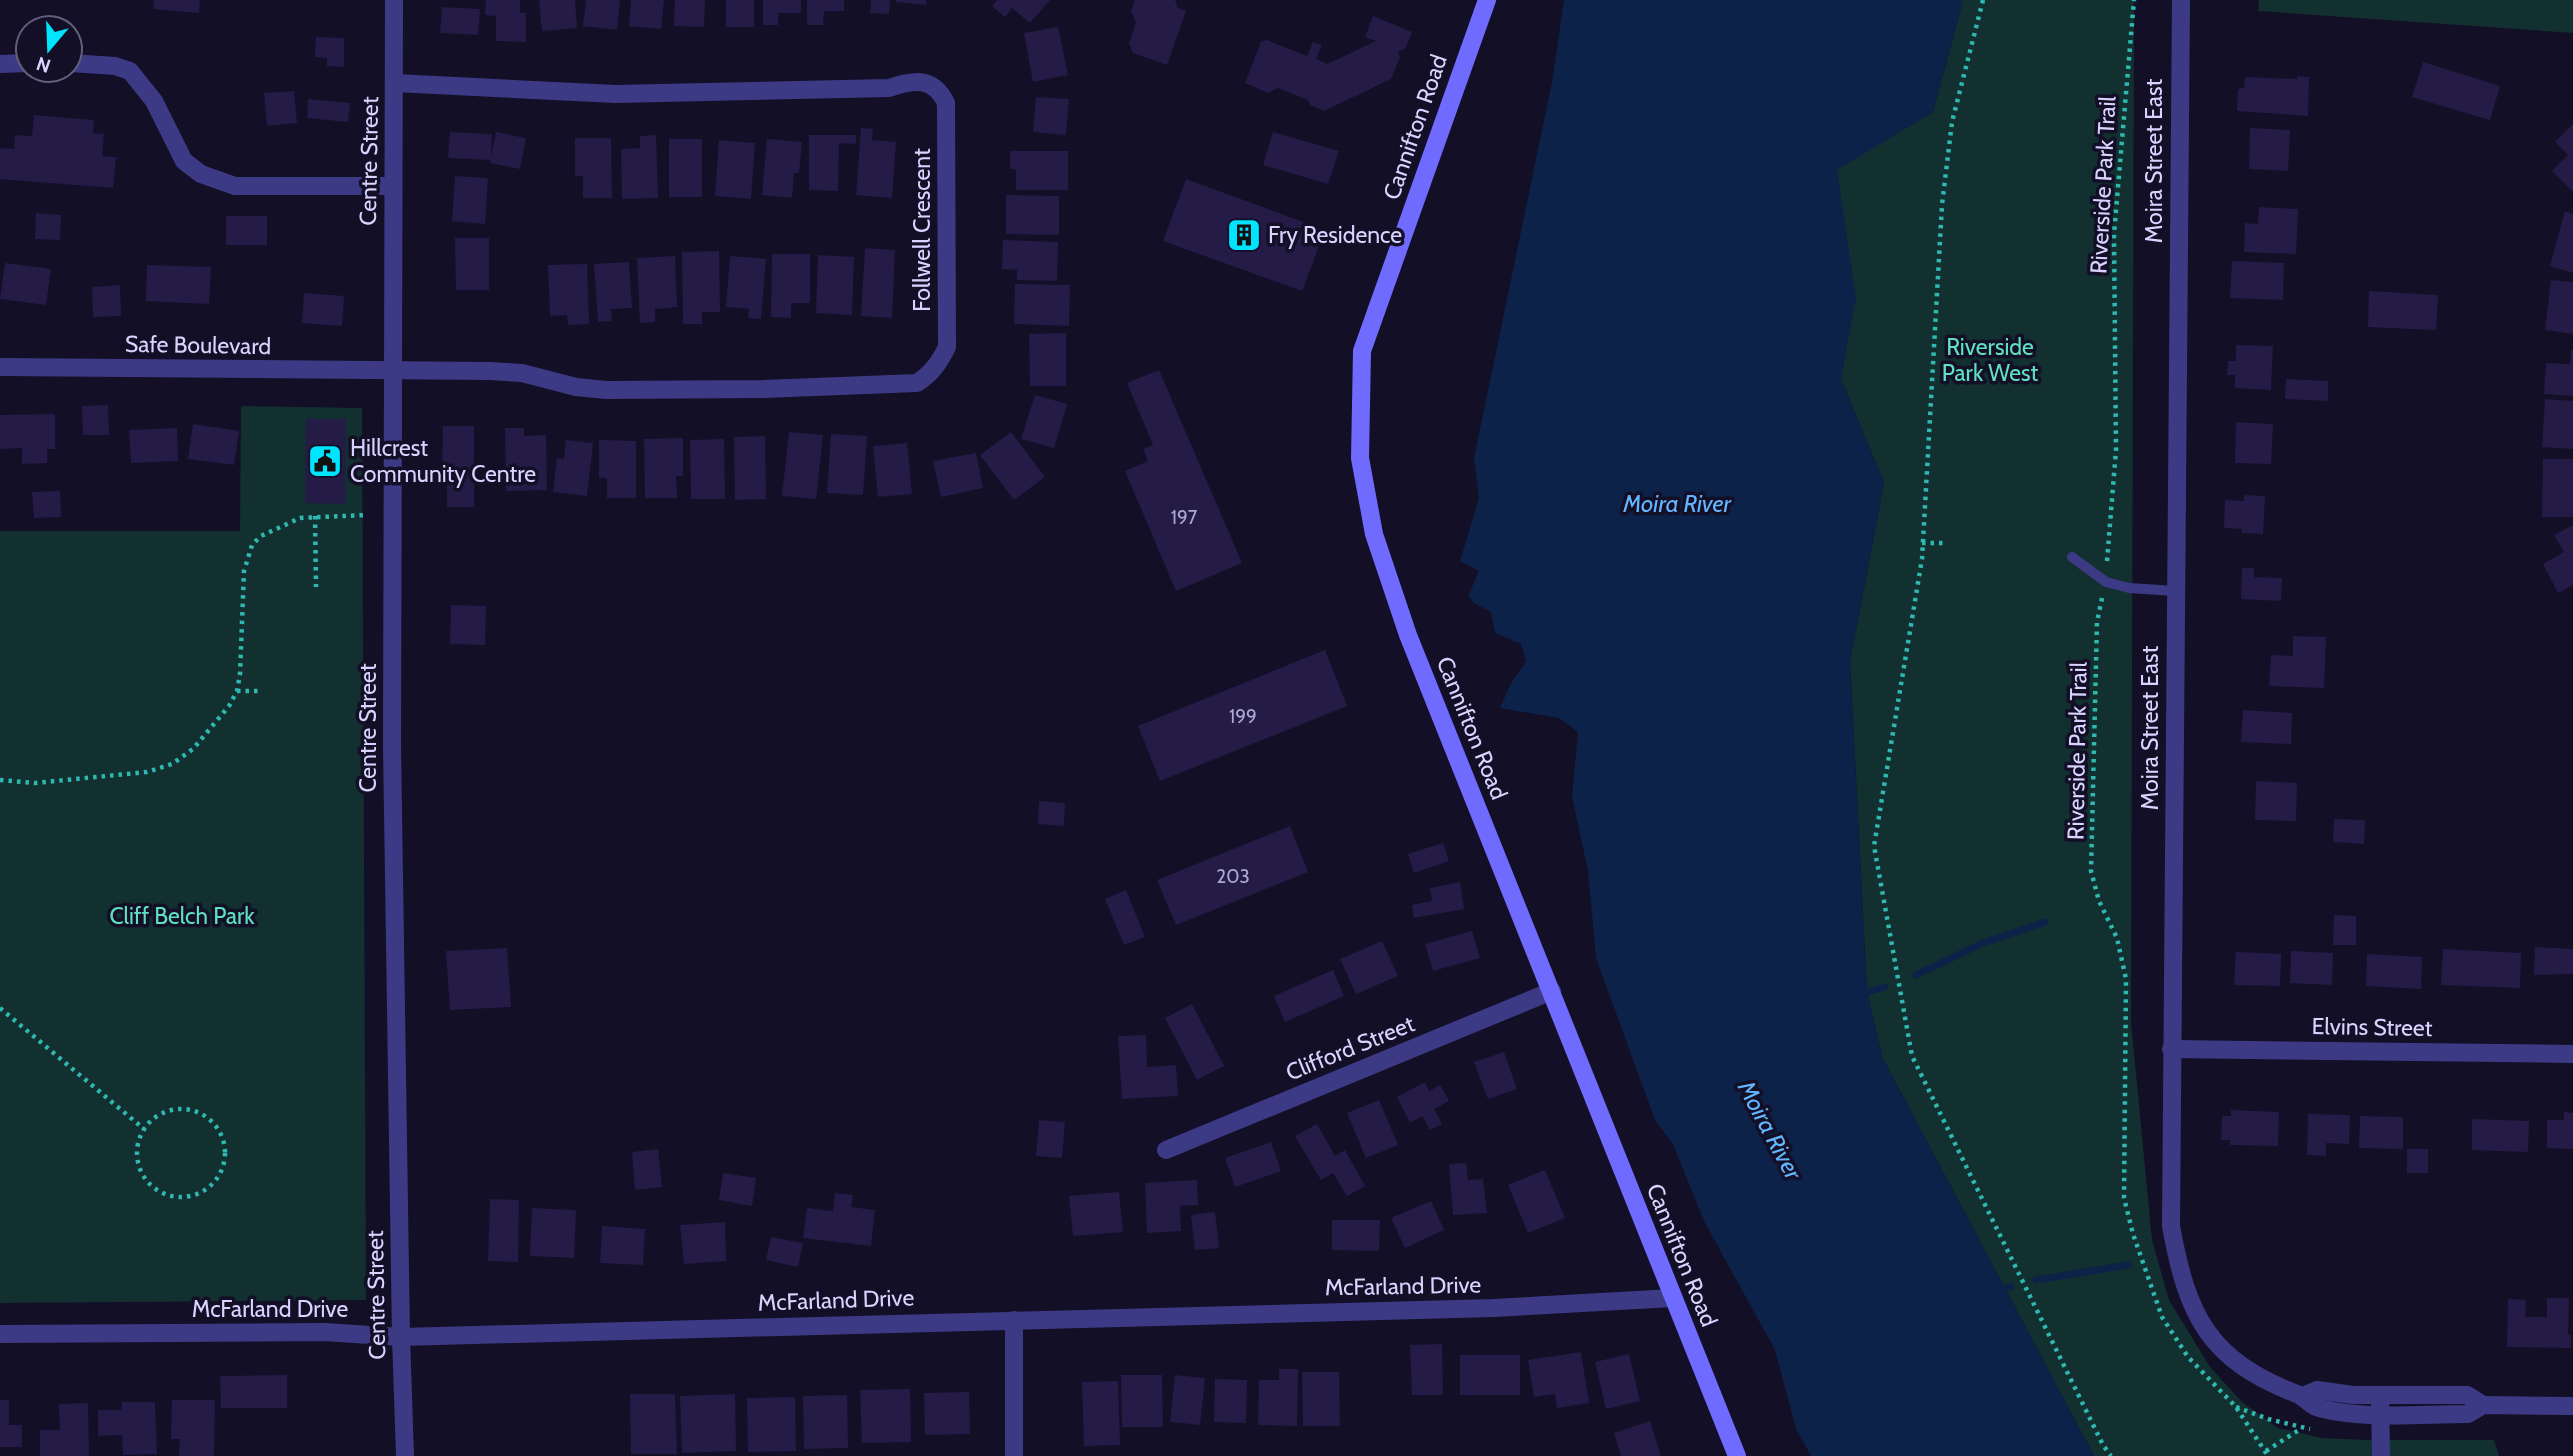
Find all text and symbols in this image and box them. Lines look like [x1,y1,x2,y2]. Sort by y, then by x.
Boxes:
north arrow [14,14,84,84]
street label: Cannifton Road [1377,51,1453,203]
text: N [34,52,54,78]
street label: Moira Street East [2140,78,2168,243]
street label: Riverside Park Trail [2084,95,2122,275]
street label: Centre Street [354,96,384,226]
street label: Follwell Crescent [908,148,936,312]
building icon: Fry Residence [1225,216,1263,254]
place label: Fry Residence [1268,221,1402,249]
street label: Safe Boulevard [125,330,271,360]
park label: Riverside Park West [1942,333,2039,387]
place label: Hillcrest Community Centre [350,434,536,488]
public building icon: Hillcrest Community Centre [306,442,344,480]
water label: Moira River [1622,489,1732,518]
house number: 197 [1171,506,1198,529]
street label: Moira Street East [2136,645,2164,810]
street label: Cannifton Road [1431,652,1513,804]
street label: Riverside Park Trail [2061,661,2093,840]
street label: Centre Street [354,663,382,793]
house number: 199 [1229,705,1257,728]
house number: 203 [1216,865,1250,888]
park label: Cliff Belch Park [109,902,255,930]
street label: Clifford Street [1282,1009,1419,1086]
street label: Elvins Street [2311,1012,2433,1042]
water label: Moira River [1731,1075,1809,1186]
street label: Cannifton Road [1641,1179,1723,1331]
street label: Centre Street [361,1230,391,1360]
street label: McFarland Drive [1325,1271,1482,1301]
street label: McFarland Drive [757,1283,915,1317]
street label: McFarland Drive [192,1295,348,1323]

